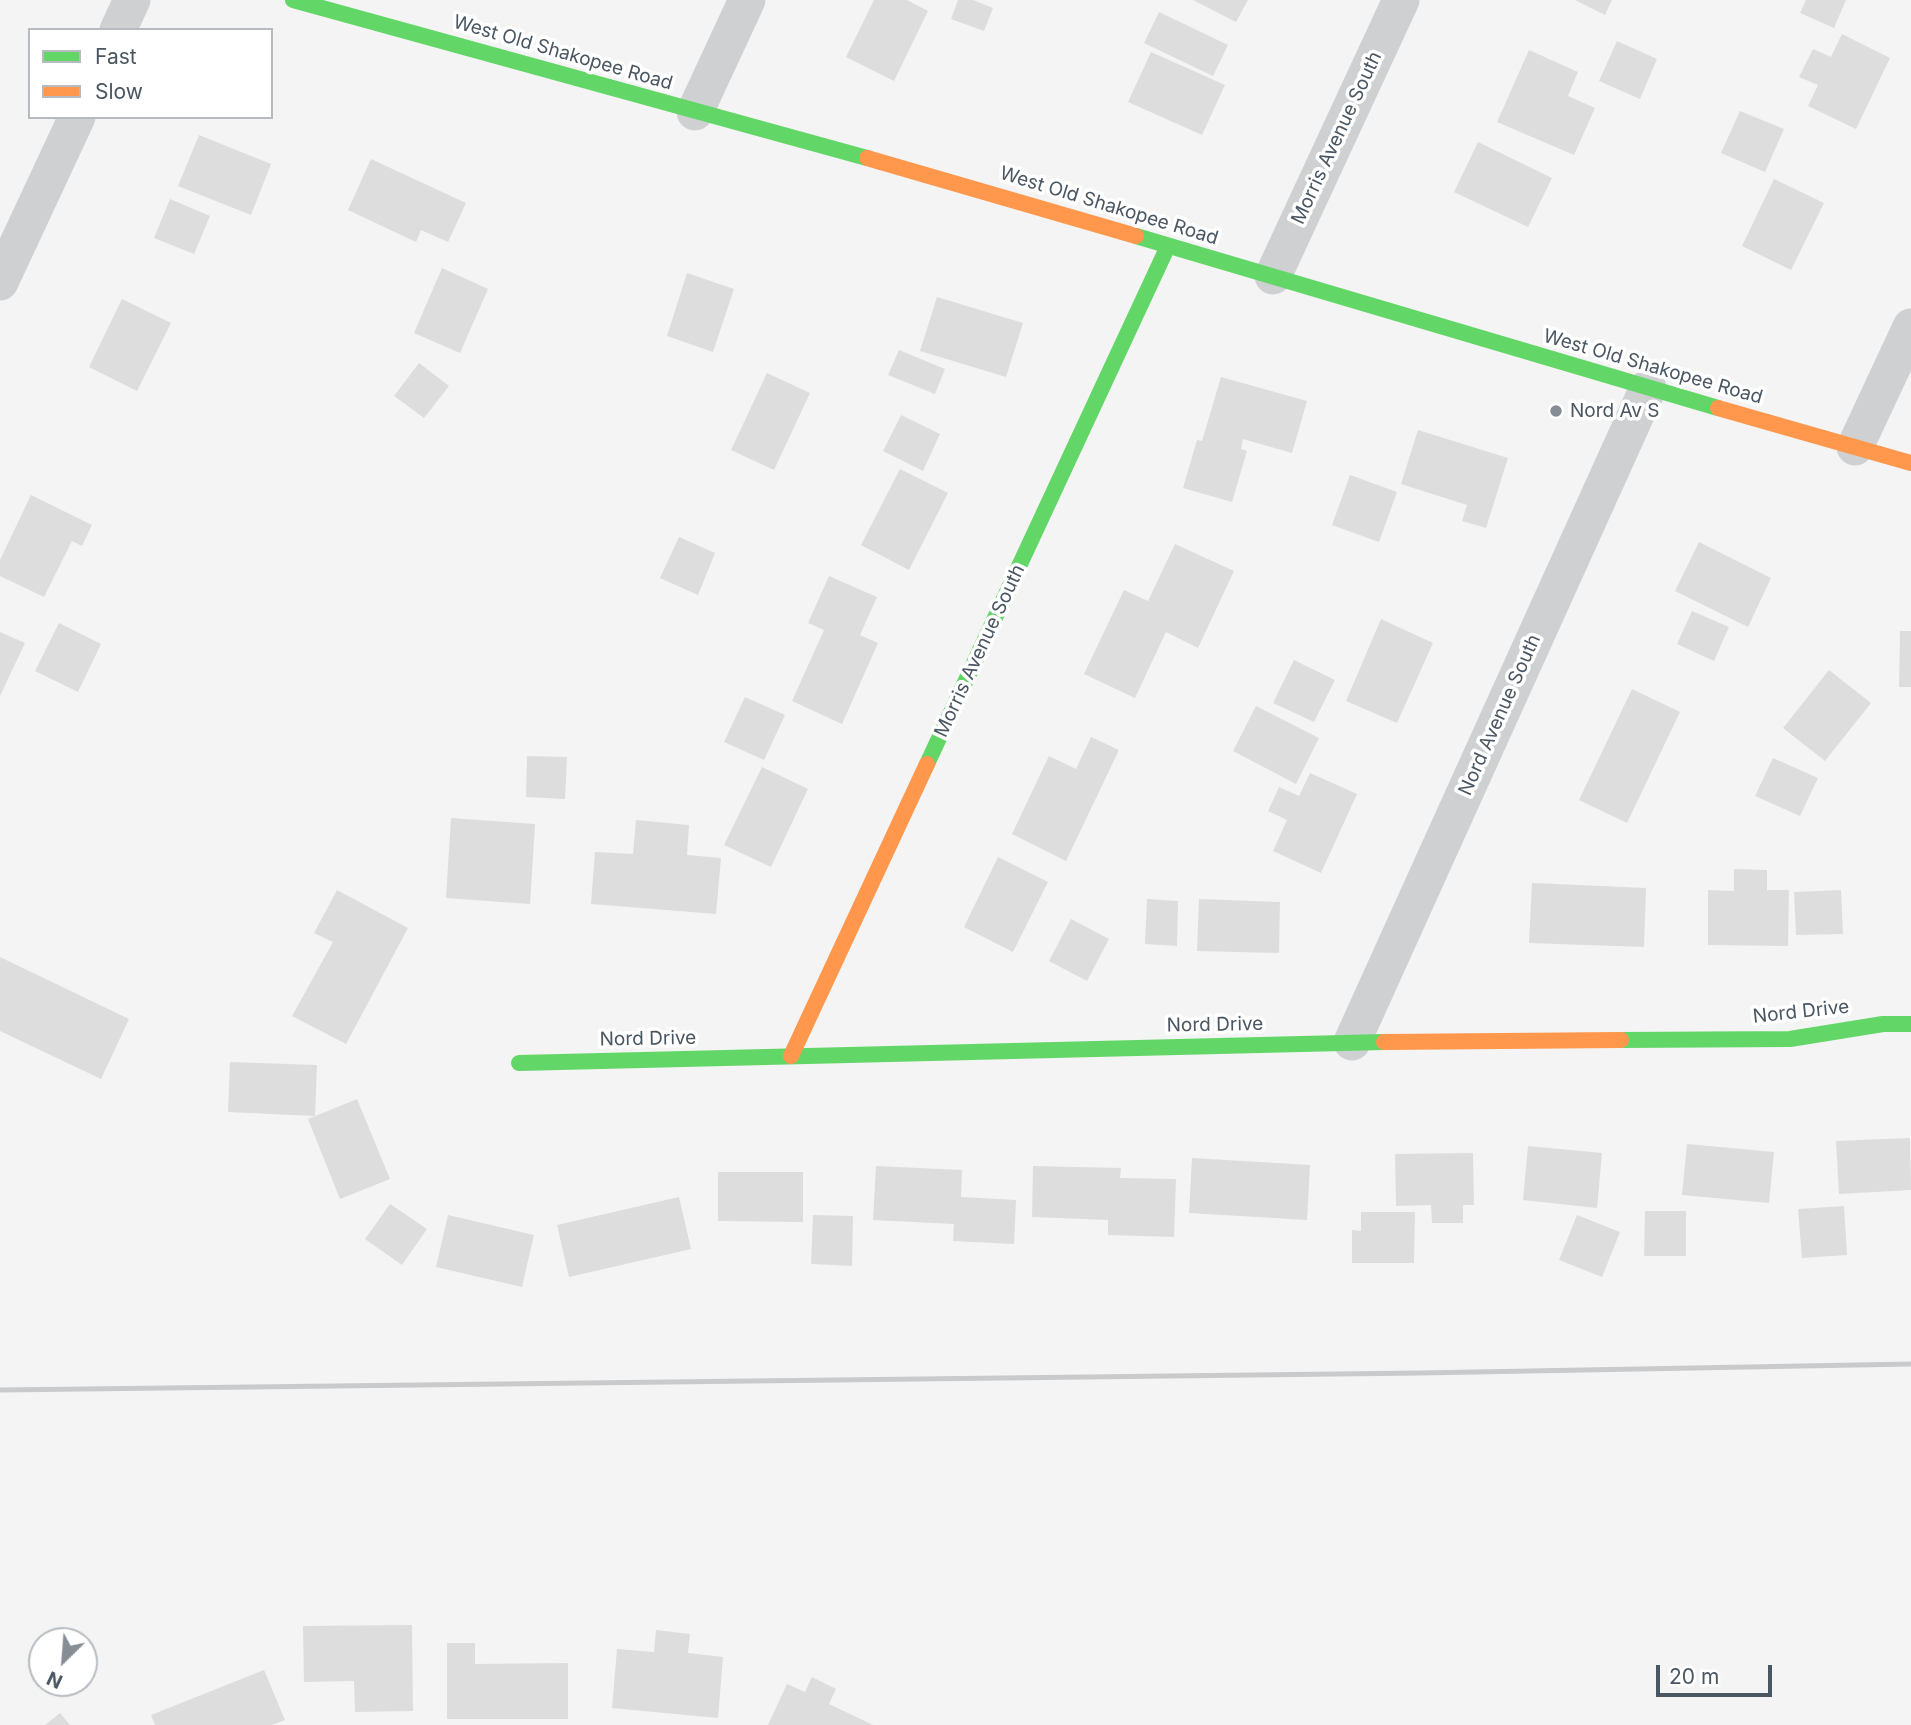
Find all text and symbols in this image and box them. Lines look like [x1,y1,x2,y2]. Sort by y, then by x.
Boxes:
street label: West Old Shakopee Road [451,11,675,95]
legend [28,28,273,119]
text: Fast [95,44,137,69]
street label: Morris Avenue South [1287,48,1387,228]
text: Slow [95,79,143,104]
street label: West Old Shakopee Road [997,162,1221,250]
street label: West Old Shakopee Road [1541,325,1765,409]
place label: Nord Av S [1570,400,1660,422]
marker: Nord Av S [1548,403,1564,419]
street label: Morris Avenue South [930,561,1030,741]
street label: Nord Avenue South [1454,631,1546,799]
street label: Nord Drive [1752,996,1850,1028]
street label: Nord Drive [1166,1013,1264,1037]
street label: Nord Drive [599,1027,697,1051]
north arrow [28,1627,98,1697]
scale bar [1659,1652,1774,1696]
text: 20 m [1669,1664,1719,1689]
text: N [43,1666,66,1693]

